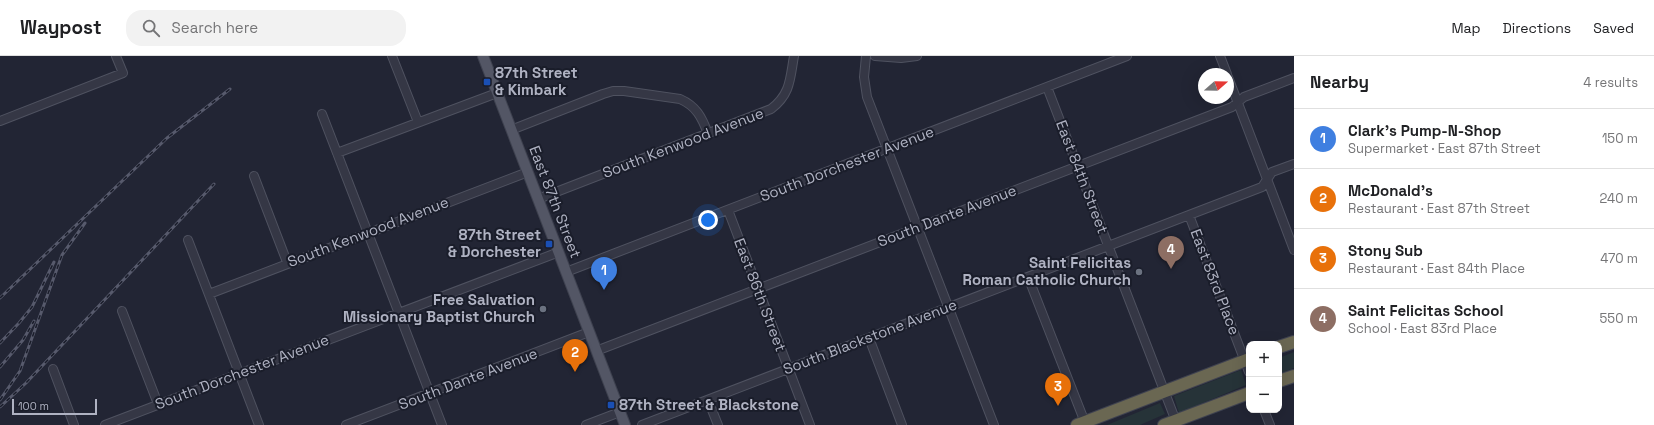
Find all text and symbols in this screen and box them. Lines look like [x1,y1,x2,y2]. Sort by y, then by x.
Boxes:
search box [126,10,406,46]
text: Waypost [20,15,102,40]
icon: search [140,17,162,39]
text: Search here [172,18,258,37]
text: Map [1451,19,1481,37]
text: Directions [1503,19,1571,37]
text: Saved [1593,19,1634,37]
place label: 87th Street & Kimbark [495,63,578,99]
north arrow [1198,68,1234,104]
text: Nearby [1310,71,1369,93]
text: 4 results [1583,74,1638,91]
marker: 87th Street & Kimbark [482,77,492,87]
street label: South Kenwood Avenue [600,103,766,182]
street label: East 84th Street [1052,117,1113,236]
text: Clark's Pump-N-Shop [1348,121,1501,140]
street label: South Dorchester Avenue [757,122,937,206]
text: 1 [1320,130,1326,147]
text: 150 m [1602,130,1638,147]
text: Supermarket · East 87th Street [1348,140,1541,157]
street label: East 87th Street [525,143,586,261]
street label: South Dante Avenue [875,180,1019,251]
text: McDonald's [1348,181,1433,200]
text: 2 [1319,190,1327,207]
text: 240 m [1600,190,1638,207]
street label: South Kenwood Avenue [285,192,451,271]
text: Restaurant · East 87th Street [1348,200,1530,217]
your location [698,210,718,230]
place label: 87th Street & Dorchester [448,225,541,261]
street label: East 83rd Place [1187,226,1244,338]
street label: East 86th Street [730,235,791,354]
pin: 4 [1158,236,1184,269]
marker: 87th Street & Dorchester [544,239,554,249]
text: Stony Sub [1348,241,1423,260]
text: 3 [1319,250,1327,267]
text: 470 m [1600,250,1638,267]
place label: Saint Felicitas Roman Catholic Church [962,253,1131,289]
pin: 1 [591,257,617,290]
text: Restaurant · East 84th Place [1348,260,1525,277]
marker: Saint Felicitas Roman Catholic Church [1134,267,1144,277]
place label: Free Salvation Missionary Baptist Church [343,290,535,326]
street label: South Blackstone Avenue [780,295,960,379]
text: Saint Felicitas School [1348,301,1503,320]
marker: Free Salvation Missionary Baptist Church [538,304,548,314]
text: 4 [1319,310,1327,327]
text: 550 m [1600,310,1638,327]
text: School · East 83rd Place [1348,320,1497,337]
street label: South Dorchester Avenue [152,330,332,414]
pin: 2 [562,339,588,372]
map controls [1246,341,1282,413]
button: + [1246,341,1282,377]
street label: South Dante Avenue [396,343,540,414]
pin: 3 [1045,373,1071,406]
button: − [1246,377,1282,413]
place label: 87th Street & Blackstone [619,395,799,414]
scale bar [12,397,97,416]
text: 100 m [18,399,49,413]
marker: 87th Street & Blackstone [606,400,616,410]

